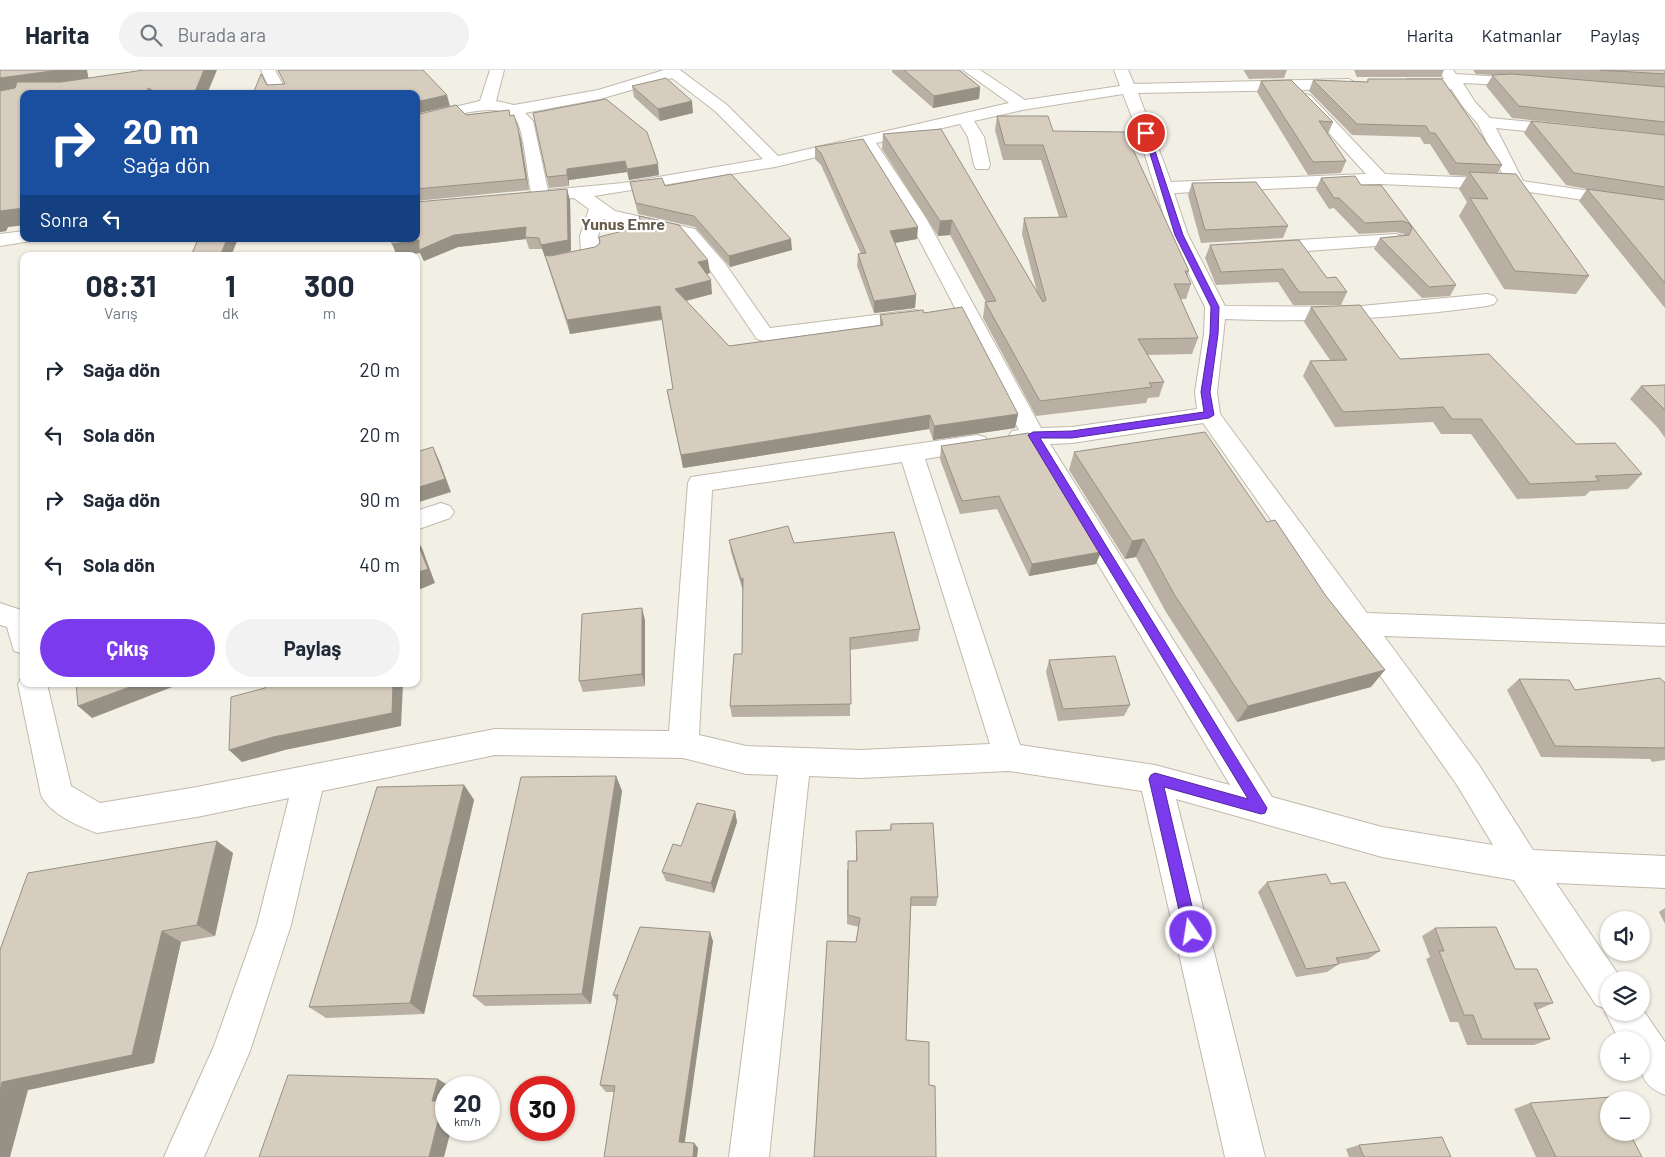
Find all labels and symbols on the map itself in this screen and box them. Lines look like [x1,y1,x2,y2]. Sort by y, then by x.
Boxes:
pin [1125,112,1167,154]
district label: Yunus Emre [581,214,665,233]
position arrow [1164,905,1216,957]
speed limit sign: 30 [510,1076,575,1141]

